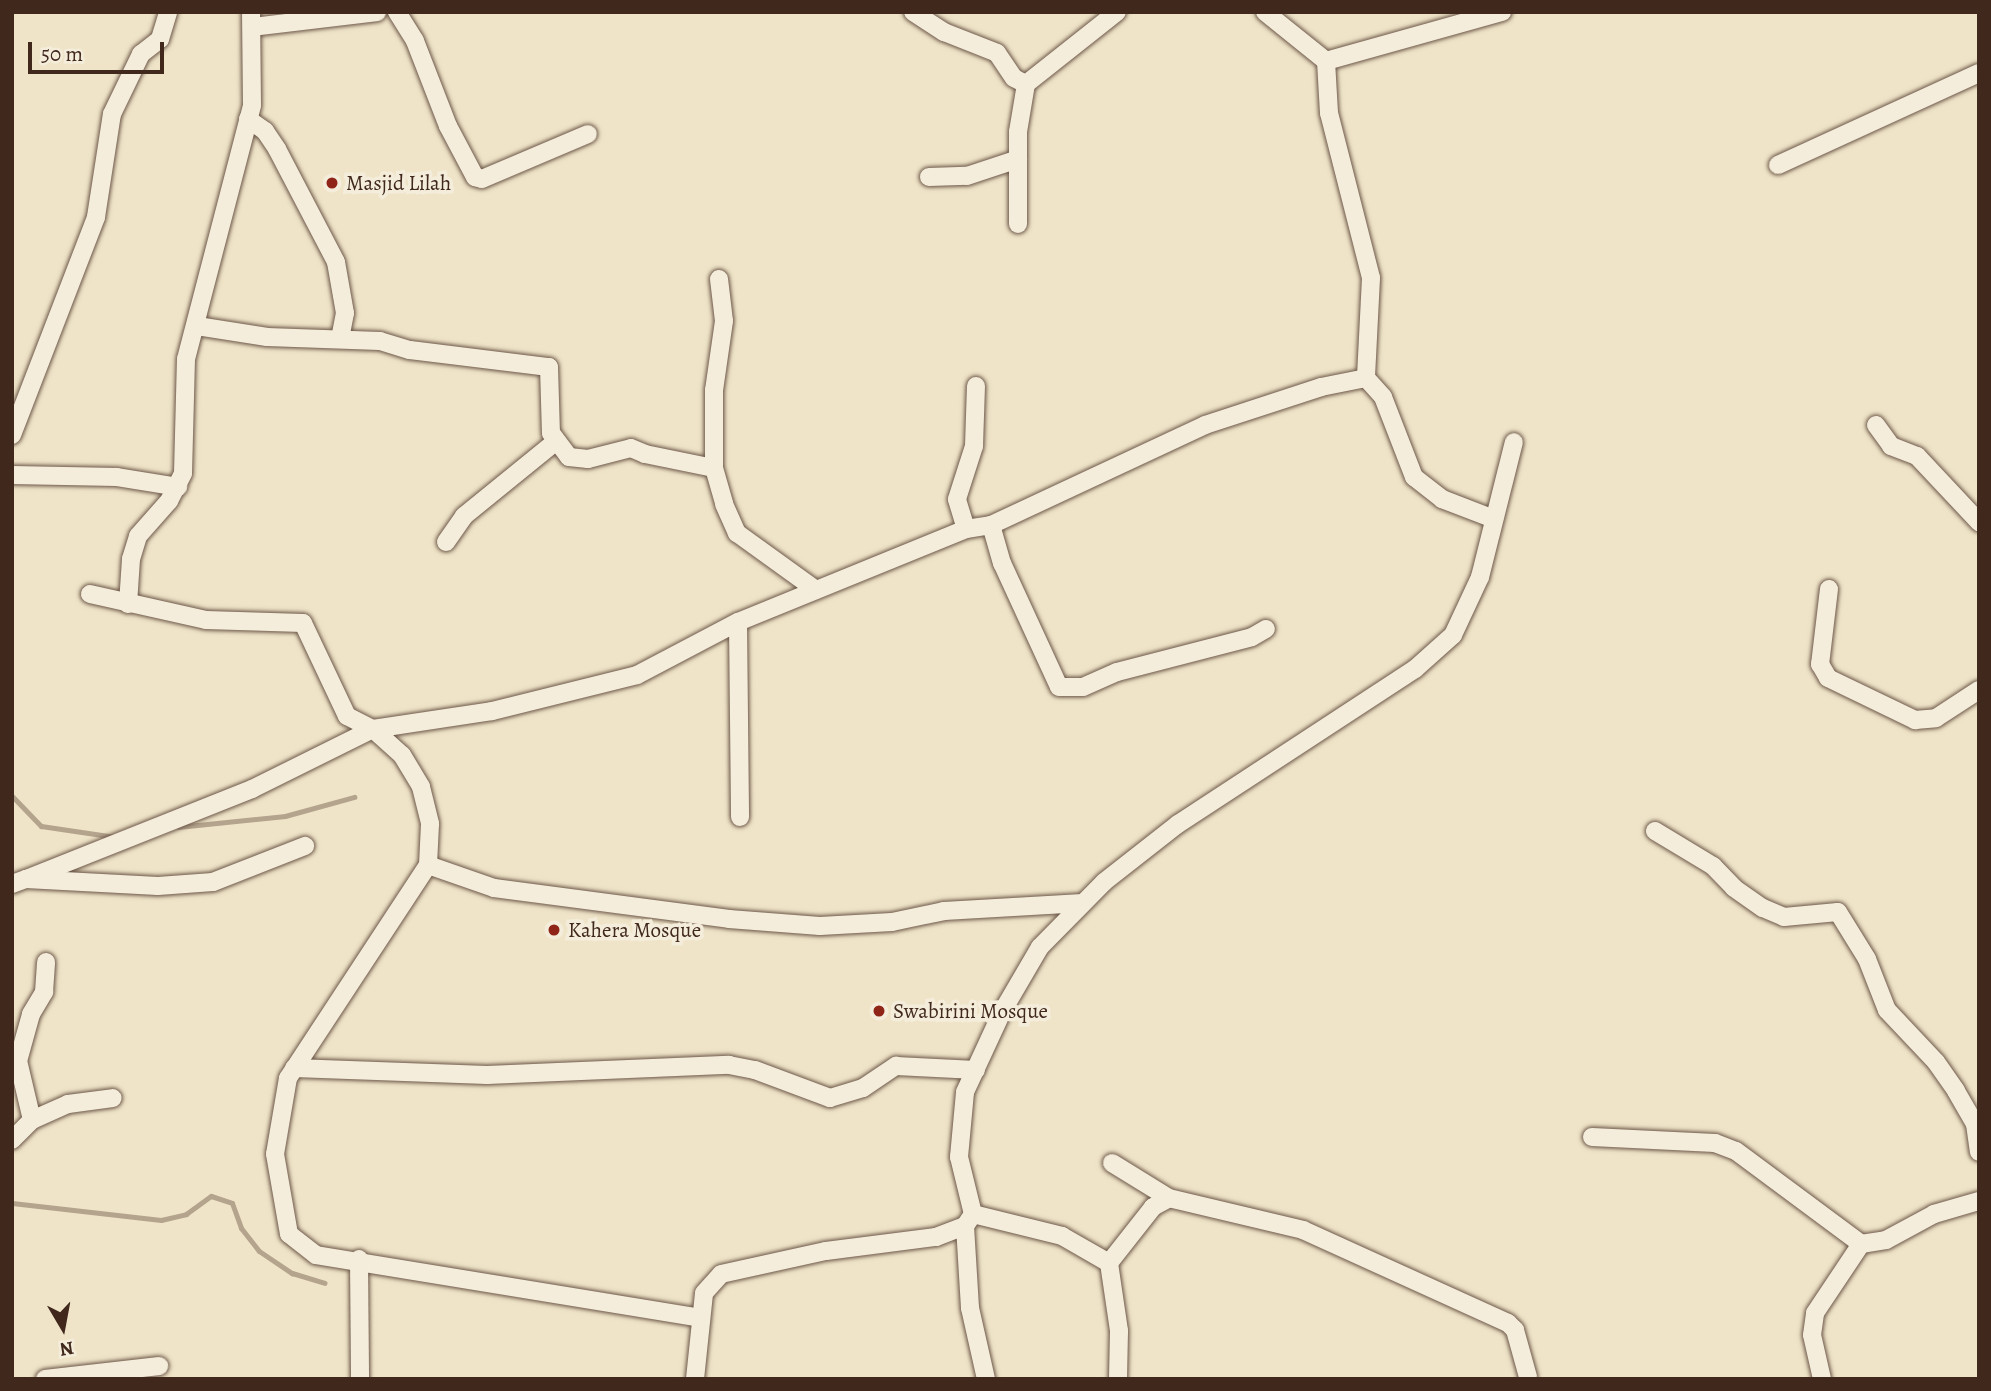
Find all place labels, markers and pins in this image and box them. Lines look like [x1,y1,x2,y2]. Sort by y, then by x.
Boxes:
place label: Masjid Lilah [346,170,451,196]
marker: Masjid Lilah [324,175,340,191]
place label: Kahera Mosque [568,917,701,943]
marker: Kahera Mosque [546,922,562,938]
place label: Swabirini Mosque [893,998,1048,1024]
marker: Swabirini Mosque [871,1003,887,1019]

